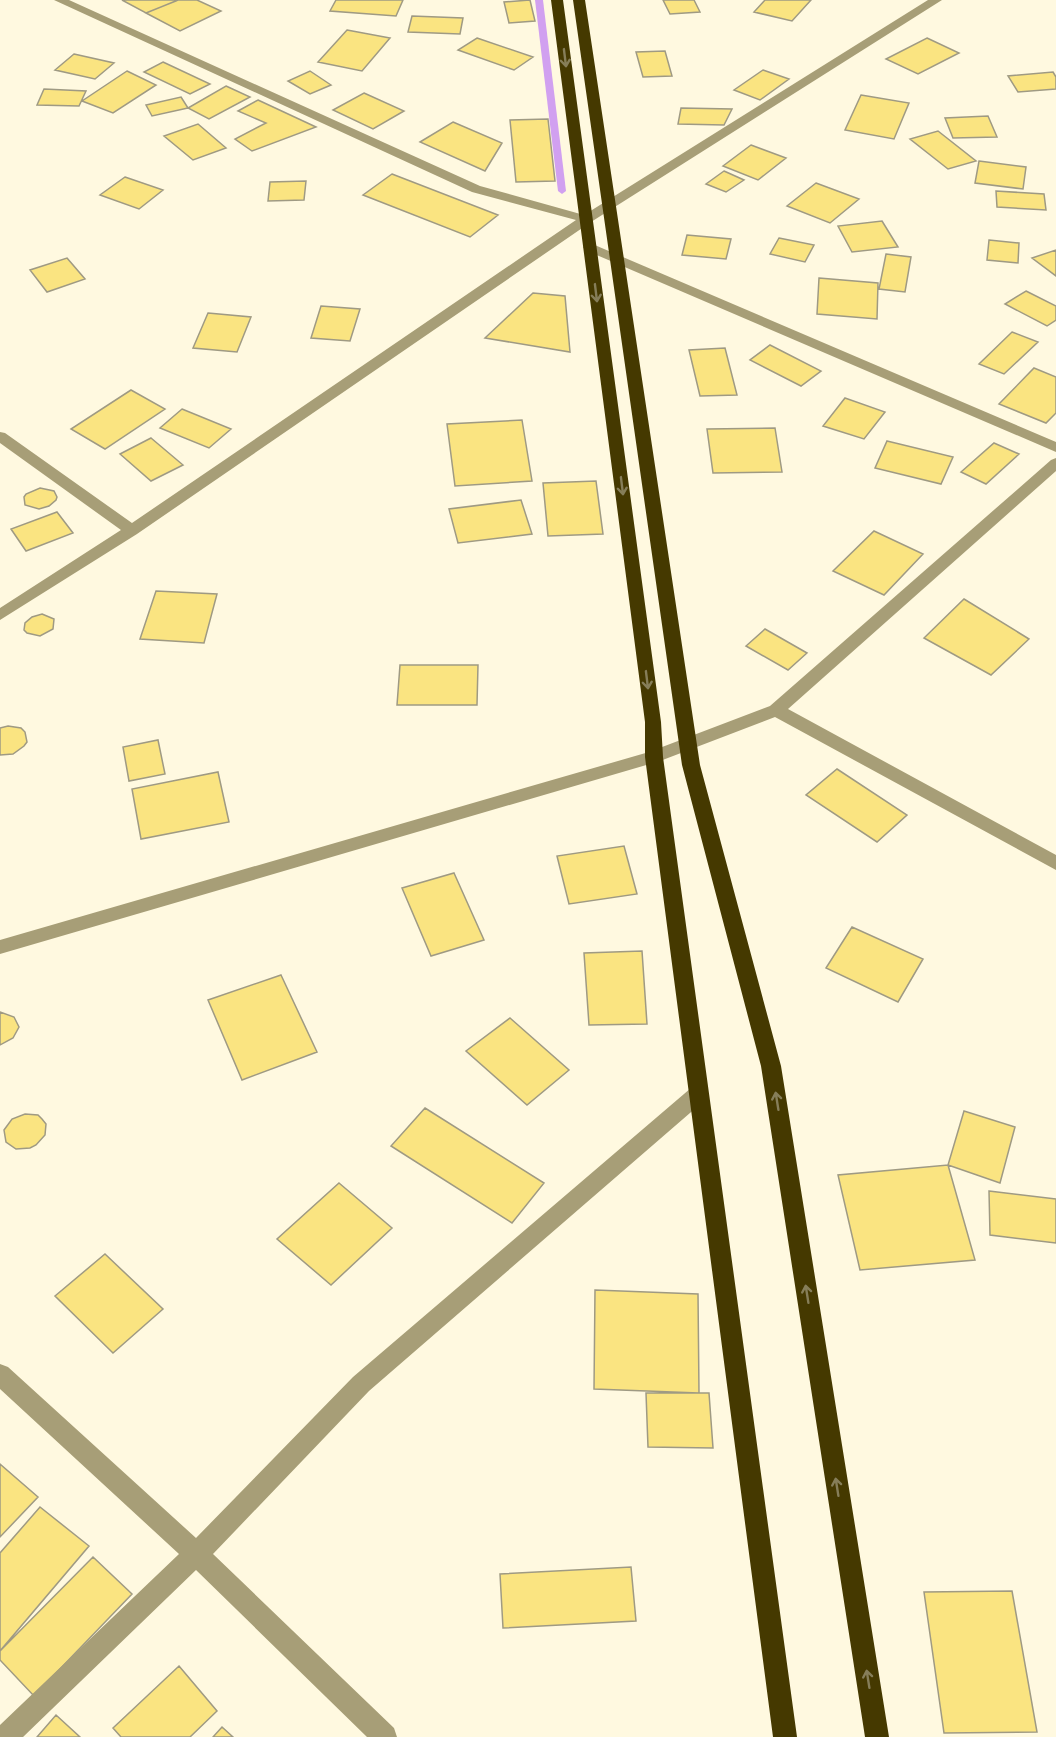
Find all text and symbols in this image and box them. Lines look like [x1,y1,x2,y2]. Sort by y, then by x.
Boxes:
one-way arrow [559,48,570,67]
one-way arrow [591,282,602,302]
one-way arrow [616,476,627,496]
one-way arrow [642,669,653,689]
one-way arrow [771,1092,782,1112]
one-way arrow [801,1285,812,1304]
one-way arrow [832,1477,843,1497]
one-way arrow [862,1670,873,1690]

